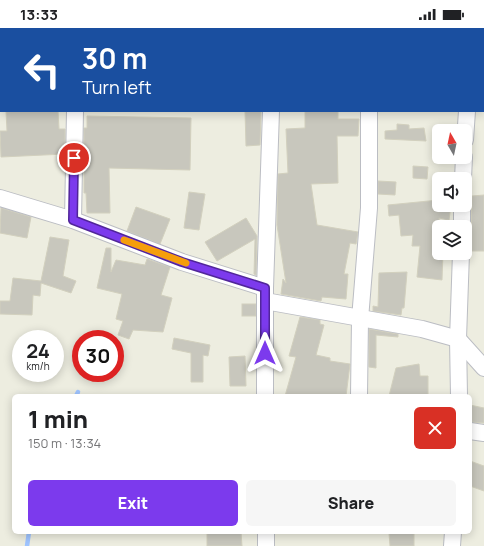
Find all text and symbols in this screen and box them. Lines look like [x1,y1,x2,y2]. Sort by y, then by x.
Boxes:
text: 13:33 [20,4,58,25]
text: 30 m [82,39,147,77]
icon: left [16,44,68,96]
text: Turn left [82,75,152,99]
north arrow [432,124,472,164]
map controls [432,124,472,260]
pin [57,141,91,175]
icon: arrive [63,147,85,169]
button: sound [432,172,472,212]
button: layers [432,220,472,260]
speed limit sign: 30 [72,330,124,382]
position arrow [244,332,286,374]
text: 24 [26,337,50,364]
text: km/h [26,359,50,373]
text: 1 min [28,402,88,435]
button: close [414,407,456,449]
text: 150 m · 13:34 [28,434,101,452]
button: Exit [28,480,238,526]
button: Share [246,480,456,526]

